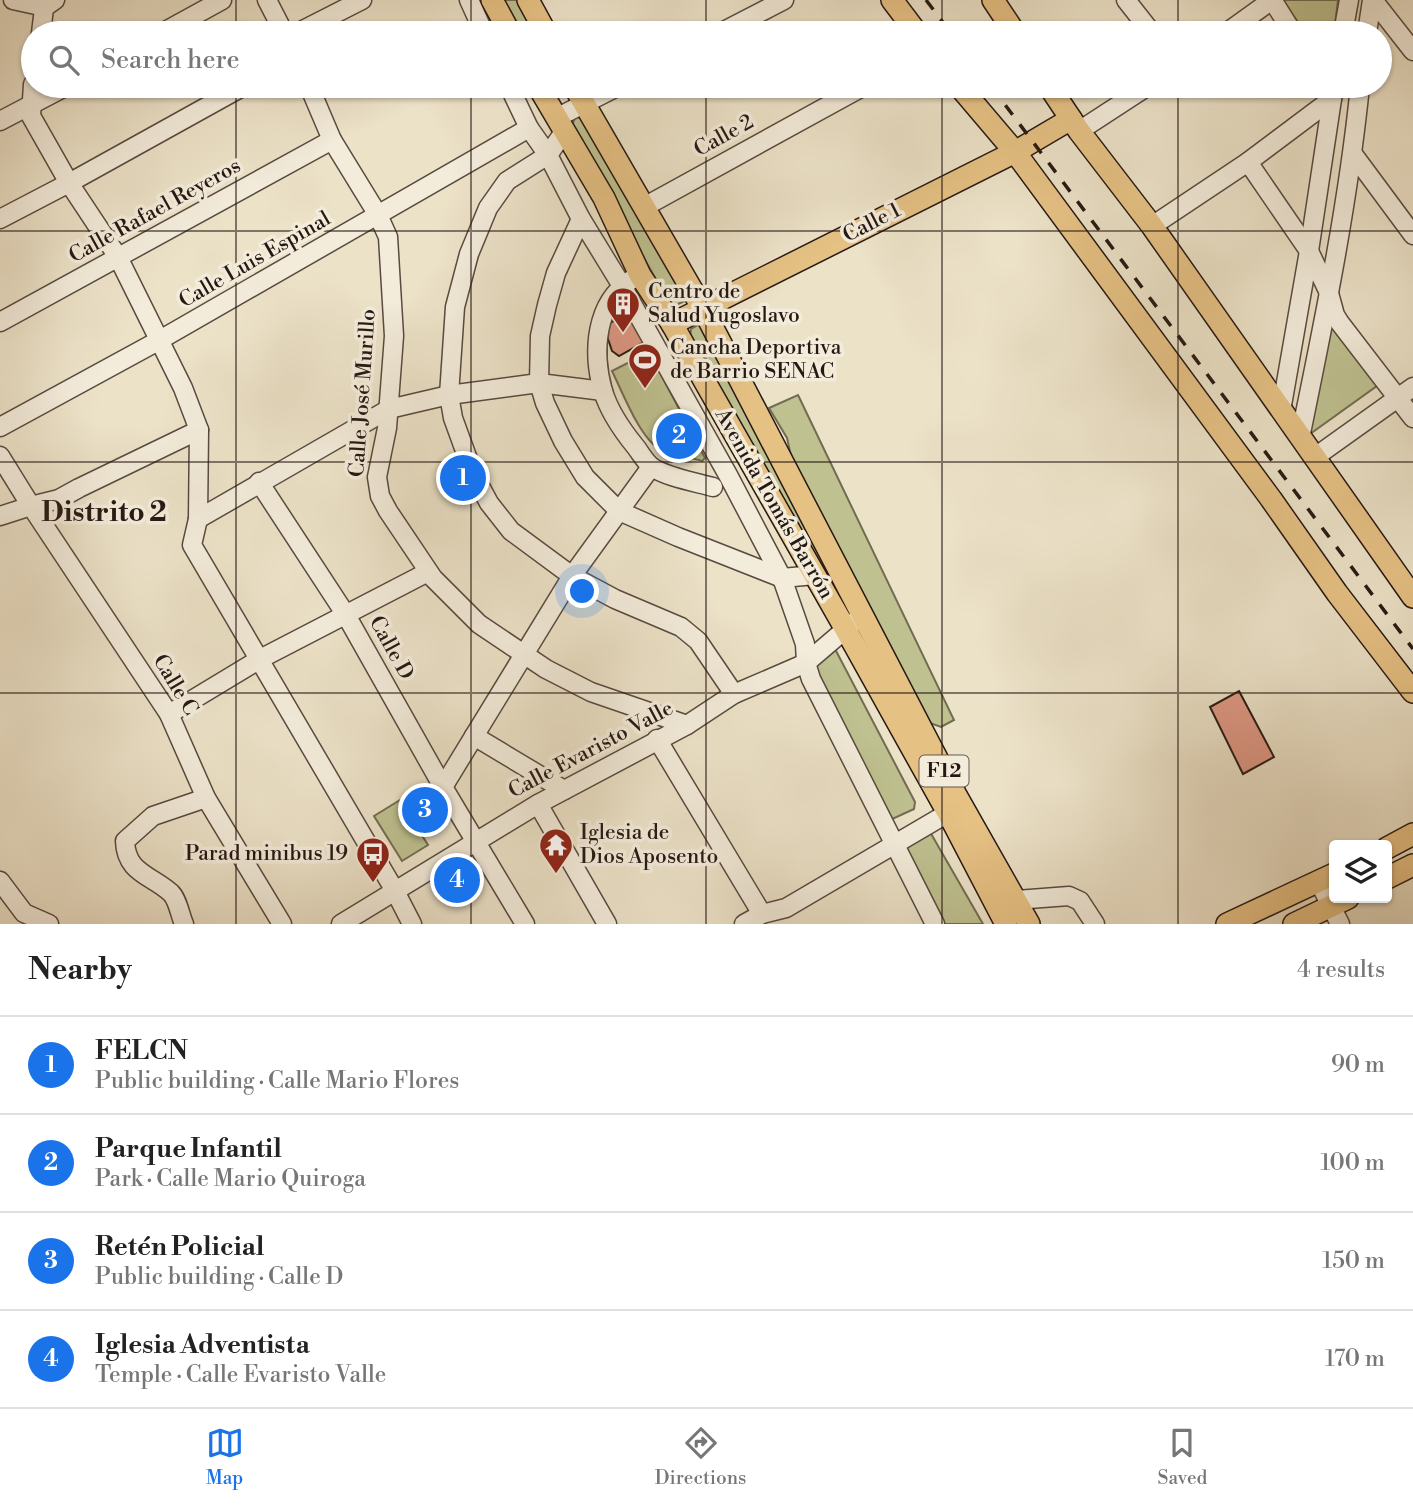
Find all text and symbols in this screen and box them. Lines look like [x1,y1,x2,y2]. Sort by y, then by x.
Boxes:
search box [21,21,1392,98]
icon: search [45,41,83,79]
text: Search here [101,44,240,76]
street label: Calle 2 [690,109,758,163]
street label: Calle Rafael Reyeros [64,153,246,269]
street label: Calle 1 [839,197,905,249]
street label: Calle Luis Espinal [175,206,335,314]
place label: Centro de Salud Yugoslavo [648,279,800,329]
building icon: Centro de Salud Yugoslavo [604,285,642,334]
street label: Calle José Murillo [344,308,382,478]
place label: Cancha Deportiva de Barrio SENAC [670,335,842,385]
sports icon: Cancha Deportiva de Barrio SENAC [626,341,664,390]
street label: Avenida Tomás Barrón [708,403,839,604]
pin: 2 [656,410,702,462]
pin: 1 [440,452,486,504]
district label: Distrito 2 [41,495,167,530]
your location [565,574,599,608]
street label: Calle D [363,612,419,684]
street label: Calle C [147,650,203,720]
street label: Calle Evaristo Valle [504,696,678,804]
road number: F12 [920,756,968,786]
pin: 3 [402,784,448,836]
place label: Iglesia de Dios Aposento [580,820,718,870]
temple icon: Iglesia de Dios Aposento [537,826,575,875]
bus stop icon: Parad minibus 19 [354,835,392,884]
map controls [1329,840,1392,903]
button: layers [1329,840,1392,903]
place label: Parad minibus 19 [185,841,348,867]
pin: 4 [434,854,480,906]
text: Nearby [28,951,132,989]
text: 4 results [1297,956,1385,984]
text: FELCN [95,1035,188,1067]
text: 1 [45,1051,57,1079]
text: 90 m [1331,1051,1385,1079]
text: Public building · Calle Mario Flores [95,1067,459,1095]
text: Parque Infantil [95,1133,282,1165]
text: 2 [44,1149,58,1177]
text: 100 m [1320,1149,1385,1177]
text: Park · Calle Mario Quiroga [95,1165,366,1193]
text: Retén Policial [95,1231,264,1263]
text: 3 [44,1247,58,1275]
text: 150 m [1322,1247,1385,1275]
text: Public building · Calle D [95,1263,343,1291]
text: Iglesia Adventista [95,1329,310,1361]
text: 4 [43,1345,59,1373]
text: 170 m [1325,1345,1385,1373]
text: Temple · Calle Evaristo Valle [95,1361,386,1389]
tab: Map [206,1424,244,1490]
tab: Directions [655,1424,746,1490]
tab: Saved [1158,1424,1207,1490]

